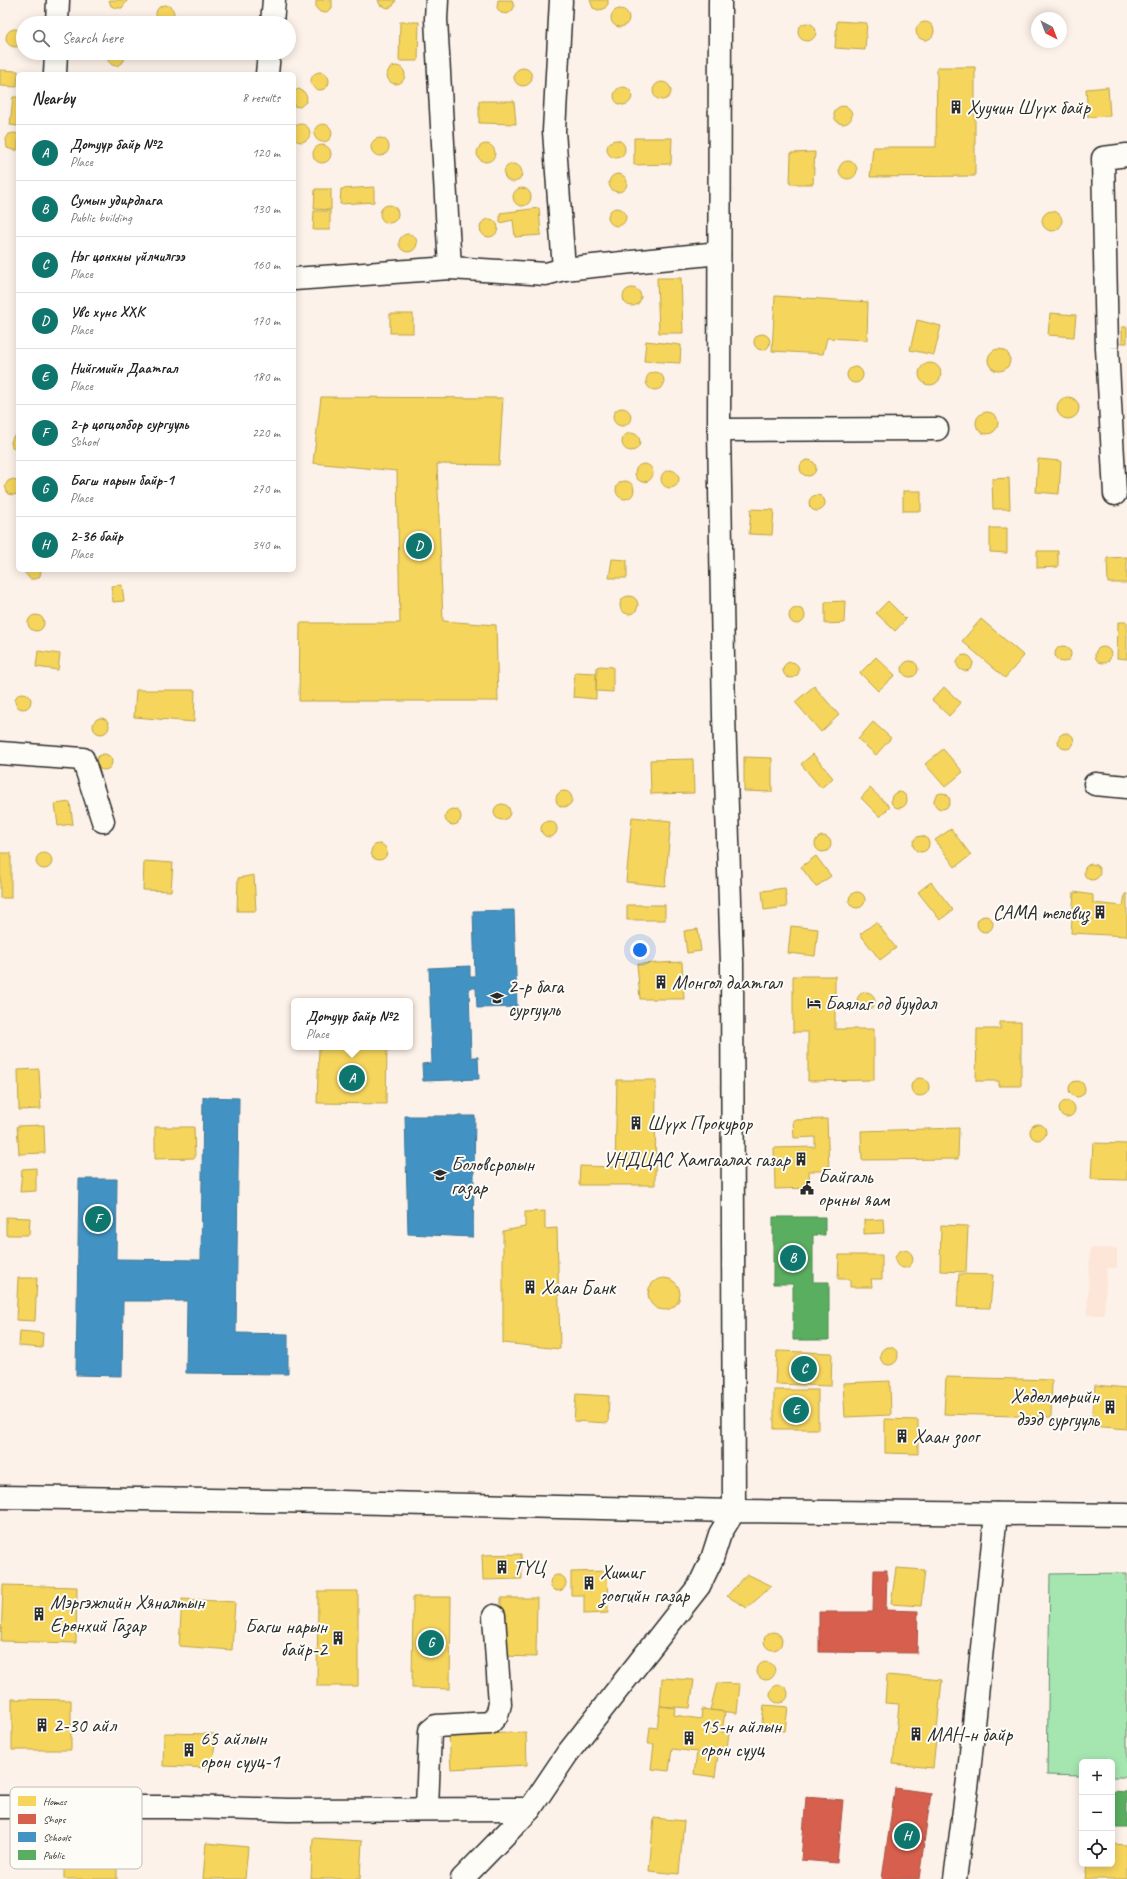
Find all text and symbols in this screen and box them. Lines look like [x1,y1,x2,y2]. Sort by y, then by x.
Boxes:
north arrow [1031,12,1067,48]
search box [16,16,296,60]
icon: search [30,27,52,49]
text: Search here [62,29,123,48]
text: Nearby [32,88,75,109]
text: 8 results [242,90,280,106]
place label: Хуучин Шүүх байр [967,95,1091,120]
building icon: Хуучин Шүүх байр [948,99,964,115]
text: Дотуур байр №2 [70,135,162,154]
text: A [42,145,48,161]
text: 120 m [252,145,280,161]
text: Place [70,154,93,170]
text: Сумын удирдлага [70,191,162,210]
text: B [42,201,48,217]
text: 130 m [252,201,280,217]
text: Public building [70,210,132,226]
text: Нэг цонхны үйлчилгээ [70,247,184,266]
text: C [42,257,48,273]
text: 160 m [252,257,280,273]
text: Place [70,266,93,282]
text: Увс хүнс ХХК [70,303,144,322]
text: D [41,313,49,329]
text: 170 m [252,313,280,329]
text: Place [70,322,93,338]
text: Нийгмийн Даатгал [70,359,177,378]
text: E [42,369,48,385]
text: 180 m [252,369,280,385]
text: Place [70,378,93,394]
text: 2-р цогцолбор сургууль [70,415,189,434]
text: F [42,425,48,441]
text: 220 m [252,425,280,441]
text: School [70,434,98,450]
text: Багш нарын байр-1 [70,471,174,490]
text: G [42,481,48,497]
text: 270 m [252,481,280,497]
text: Place [70,490,93,506]
text: 2-36 байр [70,527,123,546]
pin: D [406,531,432,561]
text: H [41,537,49,553]
text: 340 m [252,537,280,553]
text: Place [70,546,93,562]
place label: САМА телевиз [993,900,1091,926]
building icon: САМА телевиз [1092,904,1108,920]
your location [630,940,650,960]
place label: Монгол даатгал [672,970,784,995]
place label: 2-р бага сургууль [508,974,565,1022]
building icon: Монгол даатгал [653,974,669,990]
school or university icon: 2-р бага сургууль [489,990,505,1006]
place label: Баялаг од буудал [825,991,938,1016]
hotel icon: Баялаг од буудал [806,995,822,1011]
popup [291,998,413,1050]
text: Дотуур байр №2 [306,1007,398,1026]
text: Place [306,1026,329,1042]
pin: A [339,1063,365,1093]
place label: Шүүх Прокурор [647,1111,754,1136]
building icon: Шүүх Прокурор [628,1115,644,1131]
place label: УНДЦАС Хамгаалах газар [603,1147,791,1172]
building icon: УНДЦАС Хамгаалах газар [793,1151,809,1167]
place label: Боловсролын газар [451,1152,536,1200]
place label: Байгаль орчны яам [818,1164,891,1212]
school or university icon: Боловсролын газар [432,1167,448,1183]
public building icon: Байгаль орчны яам [799,1180,815,1196]
pin: F [85,1204,111,1234]
pin: B [780,1243,806,1273]
place label: Хаан Банк [541,1275,617,1300]
building icon: Хаан Банк [522,1279,538,1295]
pin: C [791,1354,817,1384]
place label: Хөдөлмөрийн дээд сургууль [1011,1384,1101,1432]
pin: E [783,1395,809,1425]
building icon: Хөдөлмөрийн дээд сургууль [1102,1399,1118,1415]
place label: Хаан зоог [913,1424,982,1449]
building icon: Хаан зоог [894,1428,910,1444]
place label: ТҮЦ [513,1555,547,1580]
building icon: ТҮЦ [494,1559,510,1575]
place label: Хишиг зоогийн газар [597,1560,691,1609]
building icon: Хишиг зоогийн газар [581,1575,597,1591]
place label: Мэргэжлийн Хяналтын Ерөнхий Газар [50,1590,206,1639]
building icon: Мэргэжлийн Хяналтын Ерөнхий Газар [31,1606,47,1622]
place label: Багш нарын байр-2 [245,1614,329,1662]
pin: G [418,1628,444,1658]
building icon: Багш нарын байр-2 [330,1630,346,1646]
place label: 2-30 айл [53,1713,118,1738]
place label: 15-н айлын орон сууц [700,1714,783,1762]
building icon: 2-30 айл [34,1717,50,1733]
place label: МАН-н байр [927,1722,1014,1747]
place label: 65 айлын орон сууц-1 [200,1726,280,1774]
building icon: МАН-н байр [908,1726,924,1742]
building icon: 15-н айлын орон сууц [681,1730,697,1746]
building icon: 65 айлын орон сууц-1 [181,1742,197,1758]
map controls [1079,1759,1115,1867]
button: + [1079,1759,1115,1795]
legend [10,1787,142,1869]
text: Homes [43,1794,68,1808]
button: − [1079,1795,1115,1831]
text: Shops [43,1812,67,1826]
pin: H [894,1821,920,1851]
text: Schools [43,1830,72,1844]
button: locate [1079,1831,1115,1867]
text: Public [43,1848,65,1862]

